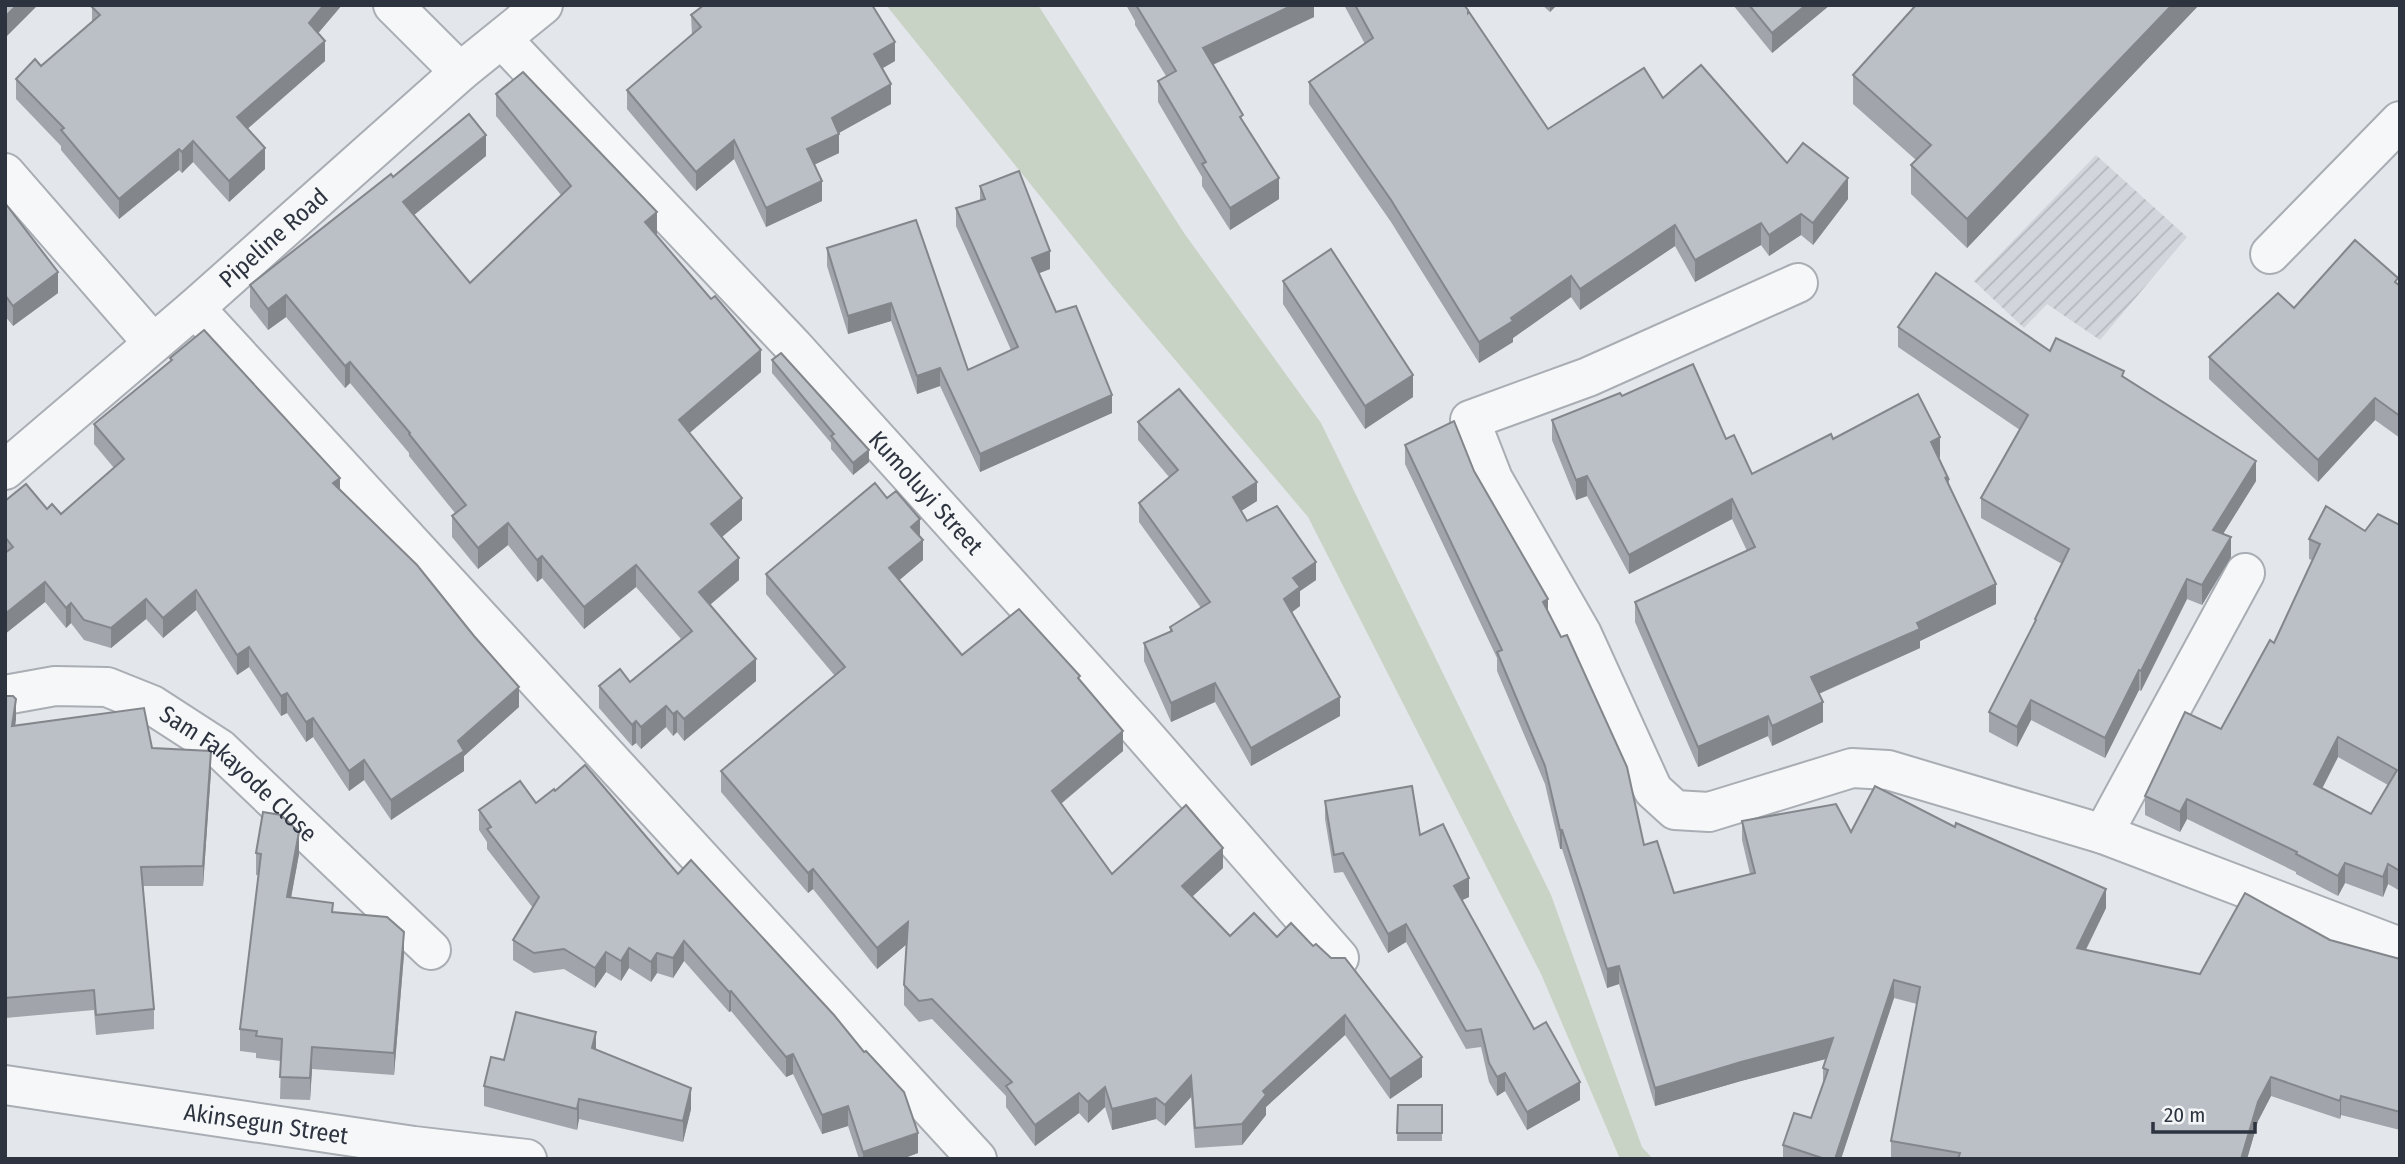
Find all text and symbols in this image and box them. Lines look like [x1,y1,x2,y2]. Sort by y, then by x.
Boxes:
street label: Pipeline Road [214,182,334,294]
street label: Kumoluyi Street [863,425,989,561]
street label: Sam Fakayode Close [154,700,323,848]
scale bar [2153,1090,2254,1134]
street label: Akinsegun Street [182,1098,350,1150]
text: 20 m [2164,1102,2205,1128]

